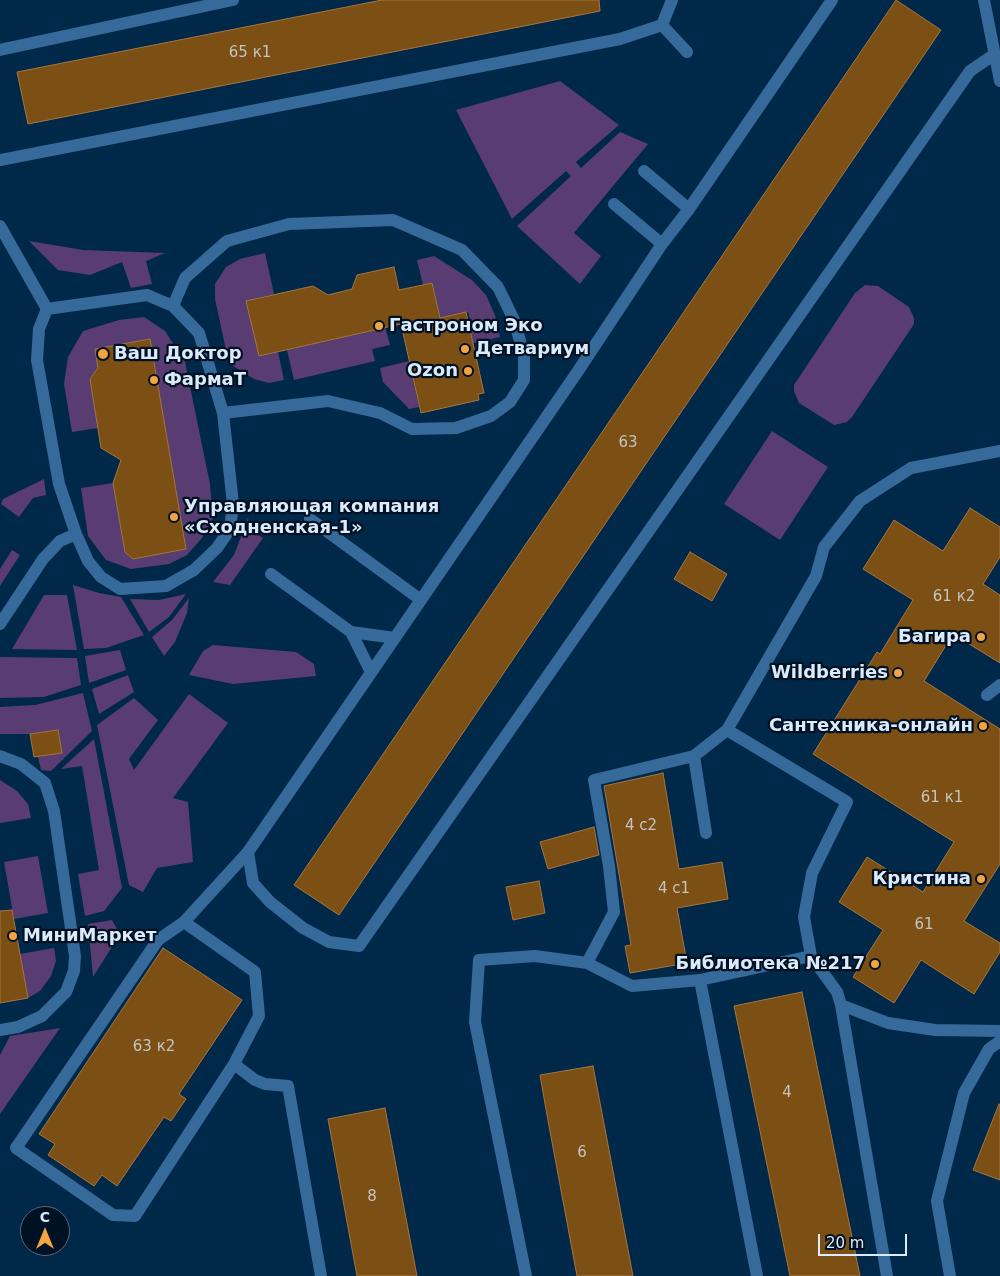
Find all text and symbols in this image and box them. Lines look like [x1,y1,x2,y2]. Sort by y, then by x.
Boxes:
house number: 65 к1 [229,44,271,62]
place label: Гастроном Эко [389,315,543,337]
marker: Гастроном Эко [373,320,385,332]
place label: Детвариум [475,338,589,360]
place label: Ваш Доктор [114,343,242,365]
marker: Детвариум [459,343,471,355]
marker: Ваш Доктор [96,347,110,361]
place label: Ozon [407,360,458,382]
marker: Ozon [462,365,474,377]
place label: ФармаТ [164,369,246,391]
marker: ФармаТ [148,374,160,386]
house number: 63 [618,434,638,452]
place label: Управляющая компания «Сходненская-1» [184,496,439,538]
marker: Управляющая компания «Сходненская-1» [168,511,180,523]
house number: 61 к2 [933,588,975,606]
place label: Багира [898,626,971,648]
marker: Багира [975,631,987,643]
place label: Wildberries [771,662,888,684]
marker: Wildberries [892,667,904,679]
place label: Сантехника-онлайн [769,715,973,737]
marker: Сантехника-онлайн [977,720,989,732]
house number: 61 к1 [921,789,963,807]
house number: 4 с2 [625,817,657,835]
place label: Кристина [872,868,971,890]
marker: Кристина [975,873,987,885]
house number: 4 с1 [658,880,690,898]
house number: 61 [914,916,934,934]
place label: МиниМаркет [23,925,156,947]
marker: МиниМаркет [7,930,19,942]
place label: Библиотека №217 [675,953,865,975]
marker: Библиотека №217 [869,958,881,970]
house number: 63 к2 [133,1038,175,1056]
house number: 4 [782,1084,792,1102]
house number: 6 [577,1144,587,1162]
house number: 8 [367,1188,377,1206]
north arrow [20,1206,70,1256]
text: С [40,1209,50,1225]
scale bar [820,1224,909,1256]
text: 20 m [826,1234,864,1252]

